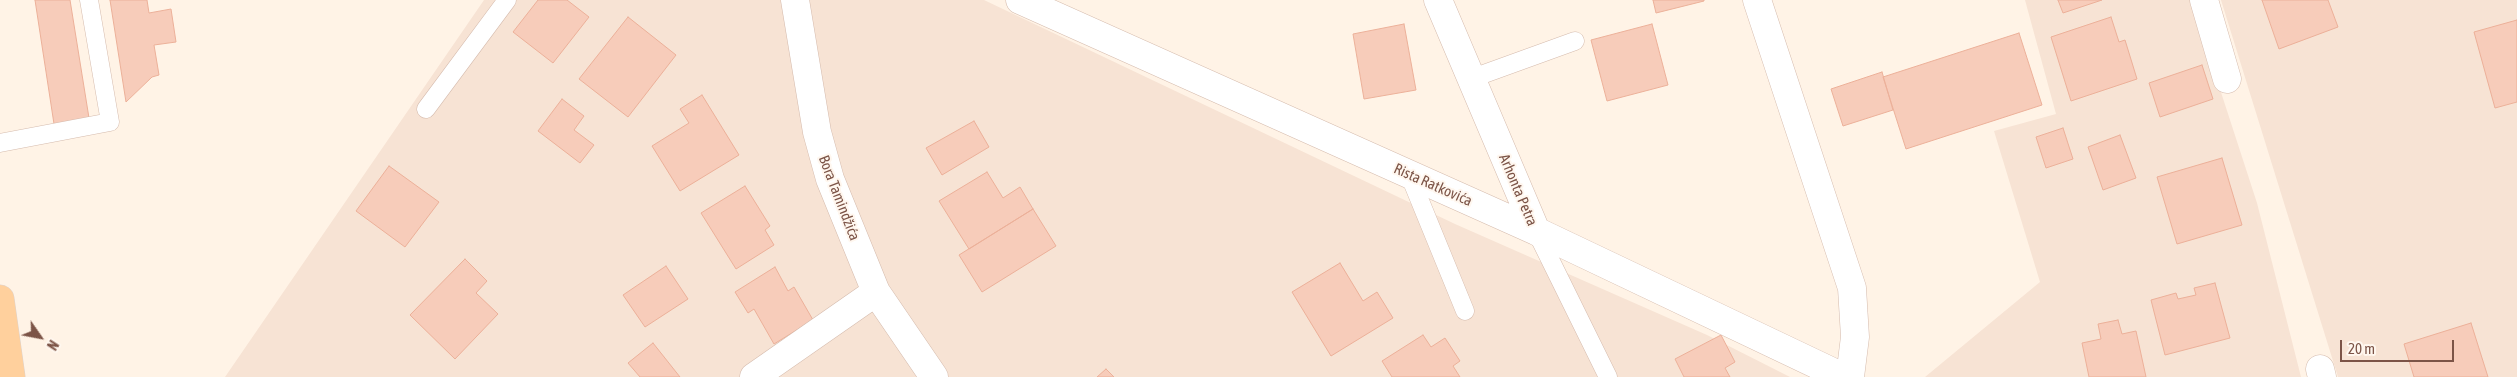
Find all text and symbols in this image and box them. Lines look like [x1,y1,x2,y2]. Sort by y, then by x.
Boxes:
street label: Arhonta Petra [1495,151,1541,229]
street label: Bora Tamindžića [815,153,863,243]
street label: Rista Ratkovića [1391,160,1475,210]
north arrow [15,312,65,362]
scale bar [2342,330,2456,362]
text: N [44,337,62,353]
text: 20 m [2348,340,2375,357]

